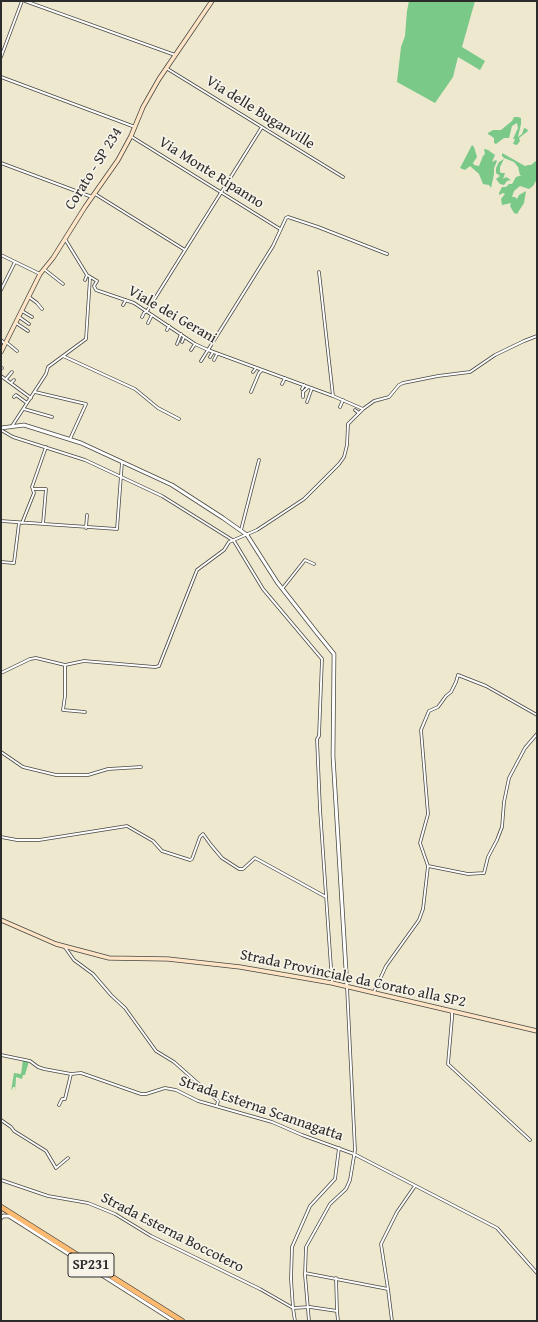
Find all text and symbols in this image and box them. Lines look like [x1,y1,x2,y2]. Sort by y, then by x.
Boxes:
street label: Via delle Buganville [202,72,318,154]
street label: Corato - SP 234 [61,124,127,214]
street label: Via Monte Ripanno [155,133,267,213]
street label: Viale dei Gerani [124,282,220,348]
street label: Strada Provinciale da Corato alla SP2 [239,946,467,1012]
street label: Strada Esterna Scannagatta [177,1072,345,1146]
street label: Strada Esterna Boccotero [97,1189,247,1277]
road number: SP231 [68,1253,114,1277]

